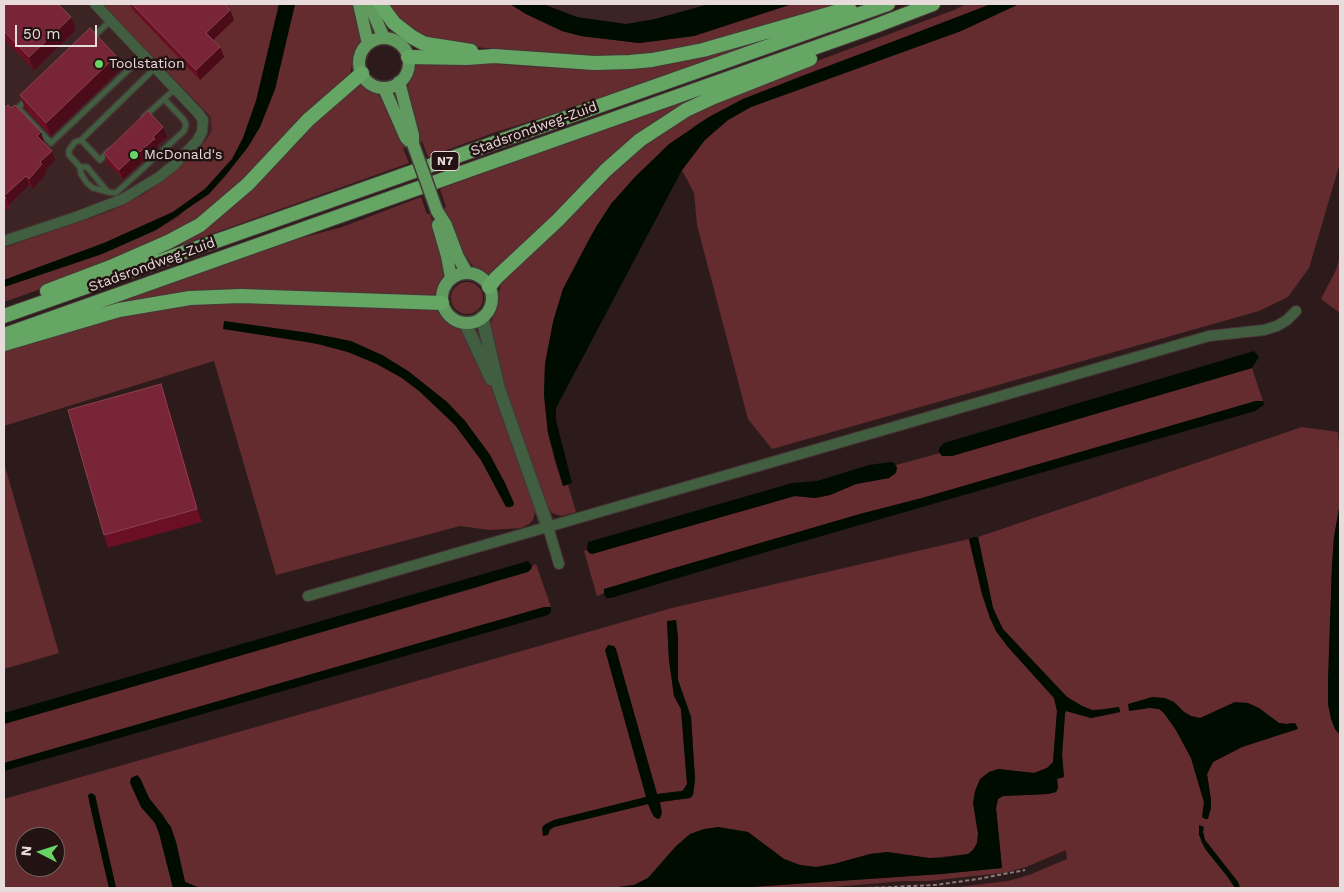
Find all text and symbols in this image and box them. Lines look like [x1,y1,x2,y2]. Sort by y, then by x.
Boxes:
scale bar [18,15,100,47]
text: 50 m [23,25,60,43]
place label: Toolstation [109,56,185,72]
marker: Toolstation [93,58,105,70]
street label: Stadsrondweg-Zuid [468,98,600,160]
place label: McDonald's [144,147,222,163]
marker: McDonald's [128,149,140,161]
road number: N7 [431,152,459,170]
street label: Stadsrondweg-Zuid [86,234,218,296]
north arrow [15,827,65,877]
text: N [18,845,34,857]

